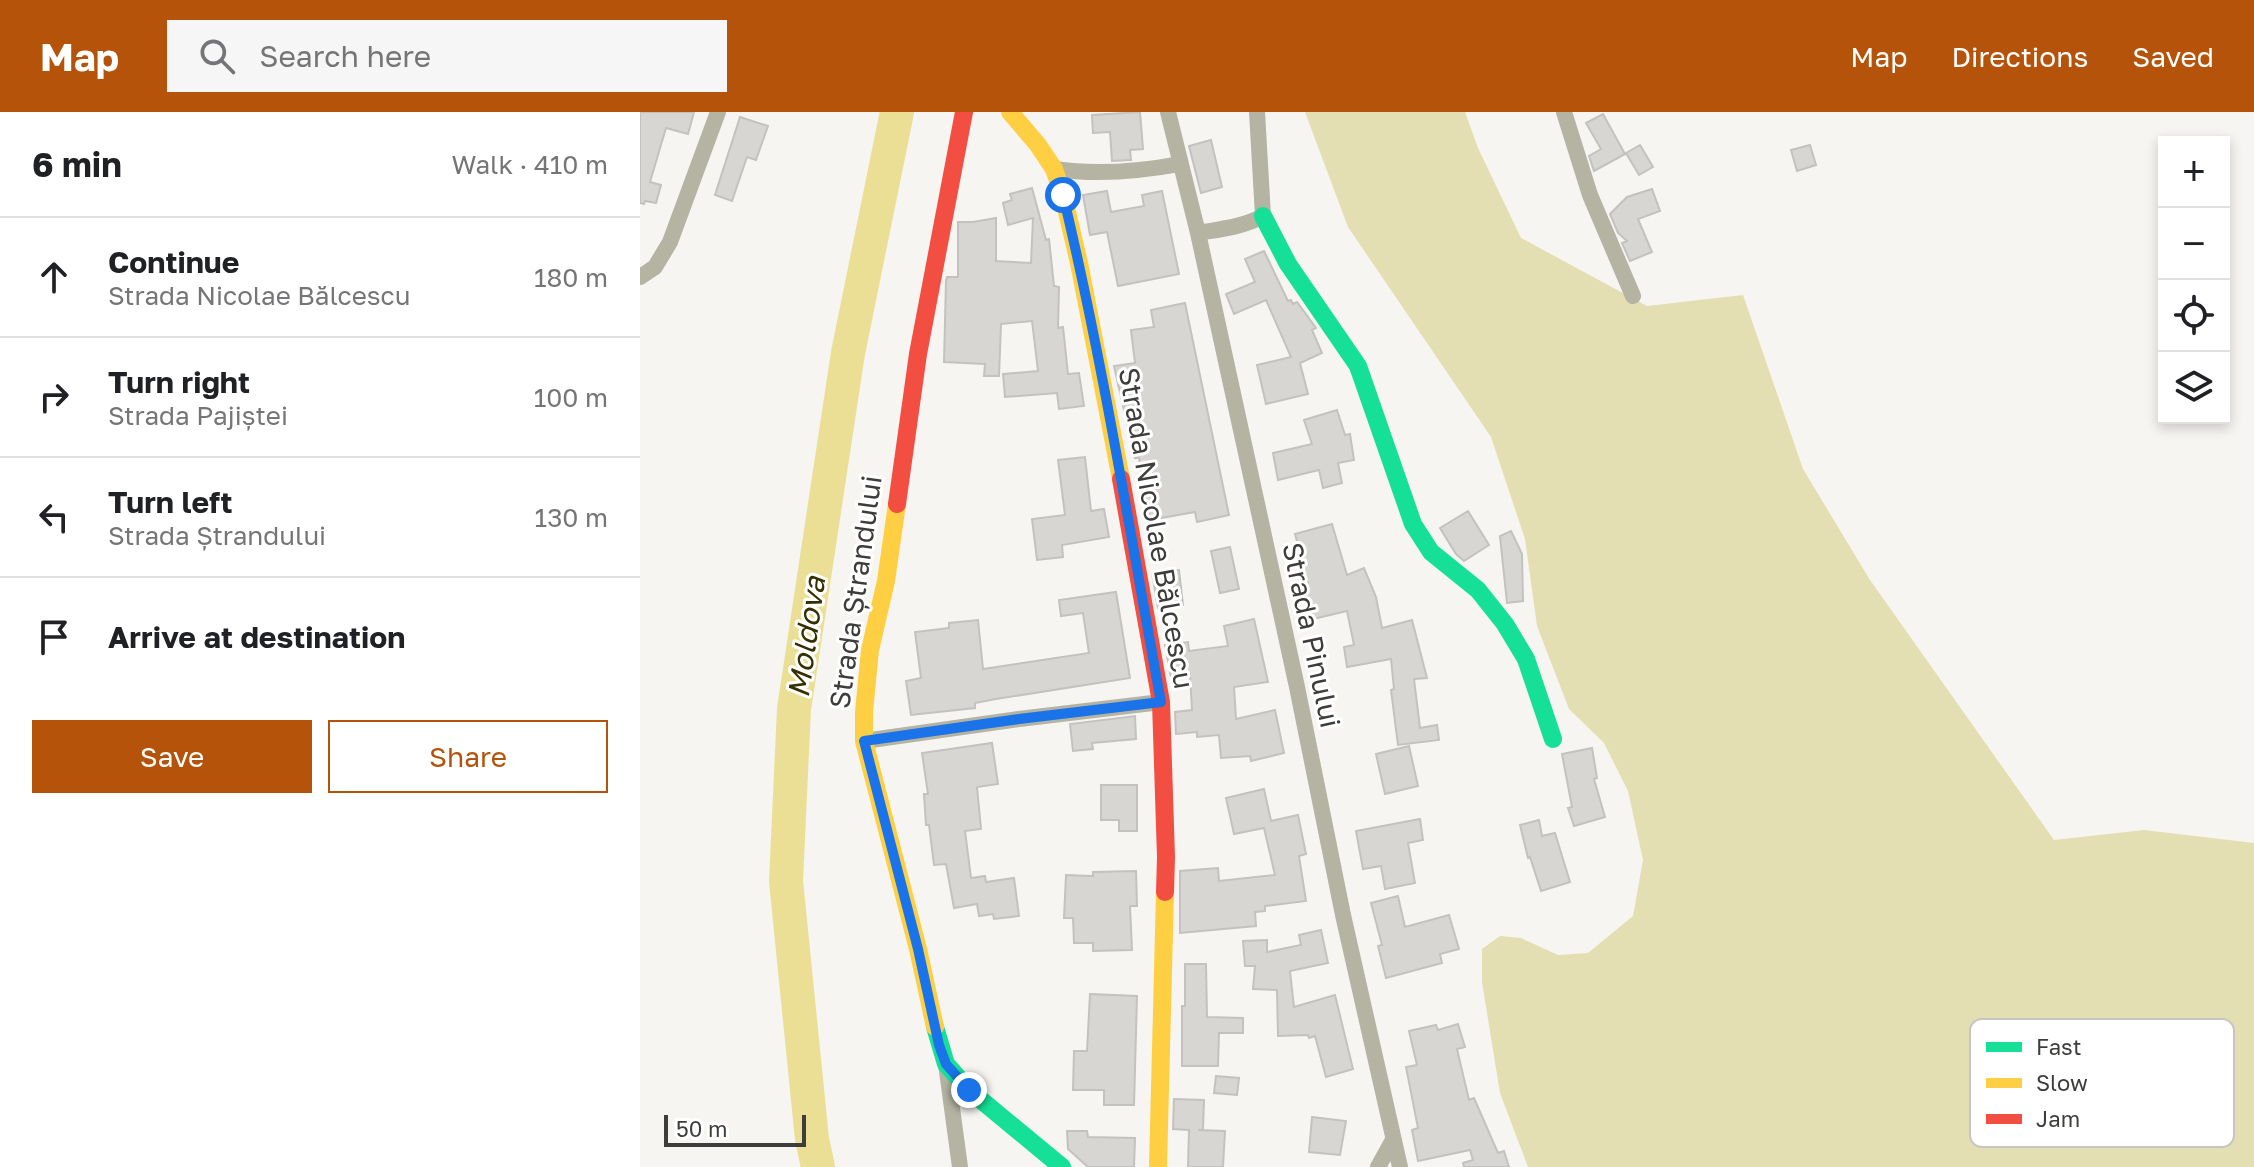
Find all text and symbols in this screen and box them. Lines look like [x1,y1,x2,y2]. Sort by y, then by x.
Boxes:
search box [167,20,727,92]
text: Map [40,34,119,79]
icon: search [195,34,239,78]
text: Search here [259,38,431,74]
text: Map [1850,40,1907,73]
text: Directions [1951,40,2088,73]
text: Saved [2132,40,2214,73]
map controls [2158,136,2230,424]
button: + [2158,136,2230,208]
text: 6 min [32,144,122,184]
text: Walk · 410 m [451,149,608,180]
route start [1045,177,1081,213]
button: − [2158,208,2230,280]
text: Continue [108,244,239,280]
icon: ahead [32,255,76,299]
text: 180 m [534,262,608,293]
text: Strada Nicolae Bălcescu [108,280,410,311]
button: locate [2158,280,2230,352]
button: layers [2158,352,2230,424]
text: Turn right [108,364,250,400]
street label: Strada Nicolae Bălcescu [1112,365,1202,691]
icon: right [32,375,76,419]
text: 100 m [534,382,608,413]
text: Strada Pajiștei [108,400,288,431]
street label: Strada Ștrandului [822,473,888,711]
text: Turn left [108,484,233,520]
icon: left [32,495,76,539]
text: 130 m [535,502,608,533]
text: Strada Ștrandului [108,520,326,551]
street label: Strada Pinului [1276,539,1348,731]
water label: Moldova [780,573,832,700]
icon: arrive [32,615,76,659]
text: Arrive at destination [108,619,405,655]
button: Save [32,720,312,793]
button: Share [328,720,608,793]
legend [1970,1019,2234,1147]
text: Fast [2036,1033,2082,1060]
text: Slow [2036,1069,2088,1096]
route end [951,1072,987,1108]
text: Jam [2036,1105,2080,1132]
scale bar [664,1111,806,1147]
text: 50 m [676,1115,727,1142]

